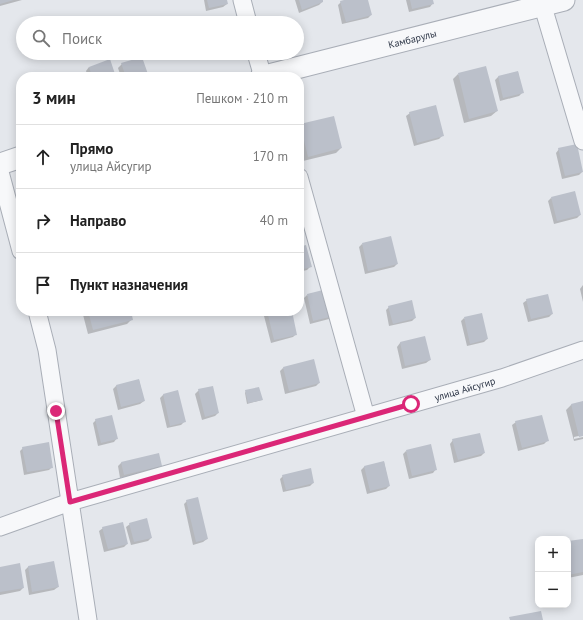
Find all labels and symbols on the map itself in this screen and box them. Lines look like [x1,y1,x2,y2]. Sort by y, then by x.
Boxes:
street label: Камбарулы [387,26,438,51]
street label: улица Айсугир [433,374,497,404]
route start [402,395,420,413]
route end [47,402,65,420]

